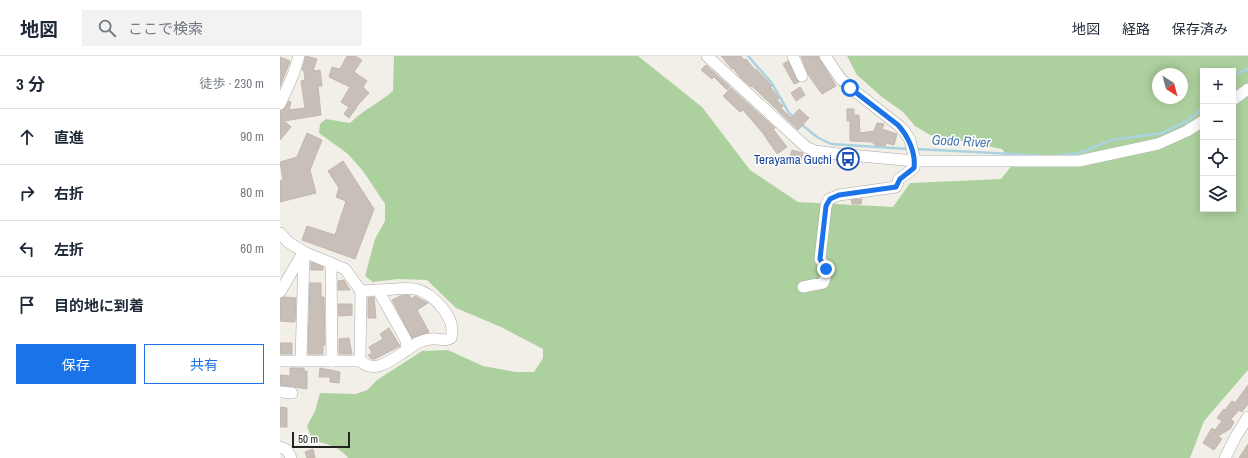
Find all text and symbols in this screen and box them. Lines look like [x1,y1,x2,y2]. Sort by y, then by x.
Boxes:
search box [82,10,362,46]
text: 地図 [20,16,58,42]
icon: search [96,17,118,39]
text: ここで検索 [128,18,203,39]
text: 地図 [1072,20,1100,38]
text: 経路 [1122,20,1150,38]
text: 保存済み [1172,20,1228,38]
north arrow [1152,68,1188,104]
map controls [1200,68,1236,212]
button: + [1200,68,1236,104]
text: 3 分 [16,72,45,95]
text: 徒歩 · 230 m [199,75,264,92]
route start [841,79,859,97]
button: − [1200,104,1236,140]
icon: ahead [16,126,38,148]
text: 直進 [54,127,84,148]
text: 90 m [240,128,264,145]
water label: Godo River [931,130,992,152]
button: locate [1200,140,1236,176]
bus stop icon: Terayama Guchi [835,146,861,172]
place label: Terayama Guchi [754,151,832,168]
button: layers [1200,176,1236,212]
icon: right [16,182,38,204]
text: 右折 [54,183,84,204]
text: 80 m [240,184,264,201]
icon: left [16,238,38,260]
text: 左折 [54,239,84,260]
text: 60 m [240,240,264,257]
route end [817,260,835,278]
icon: arrive [16,294,38,316]
text: 目的地に到着 [54,295,144,316]
button: 保存 [16,344,136,384]
button: 共有 [144,344,264,384]
scale bar [292,430,350,449]
text: 50 m [298,432,318,446]

